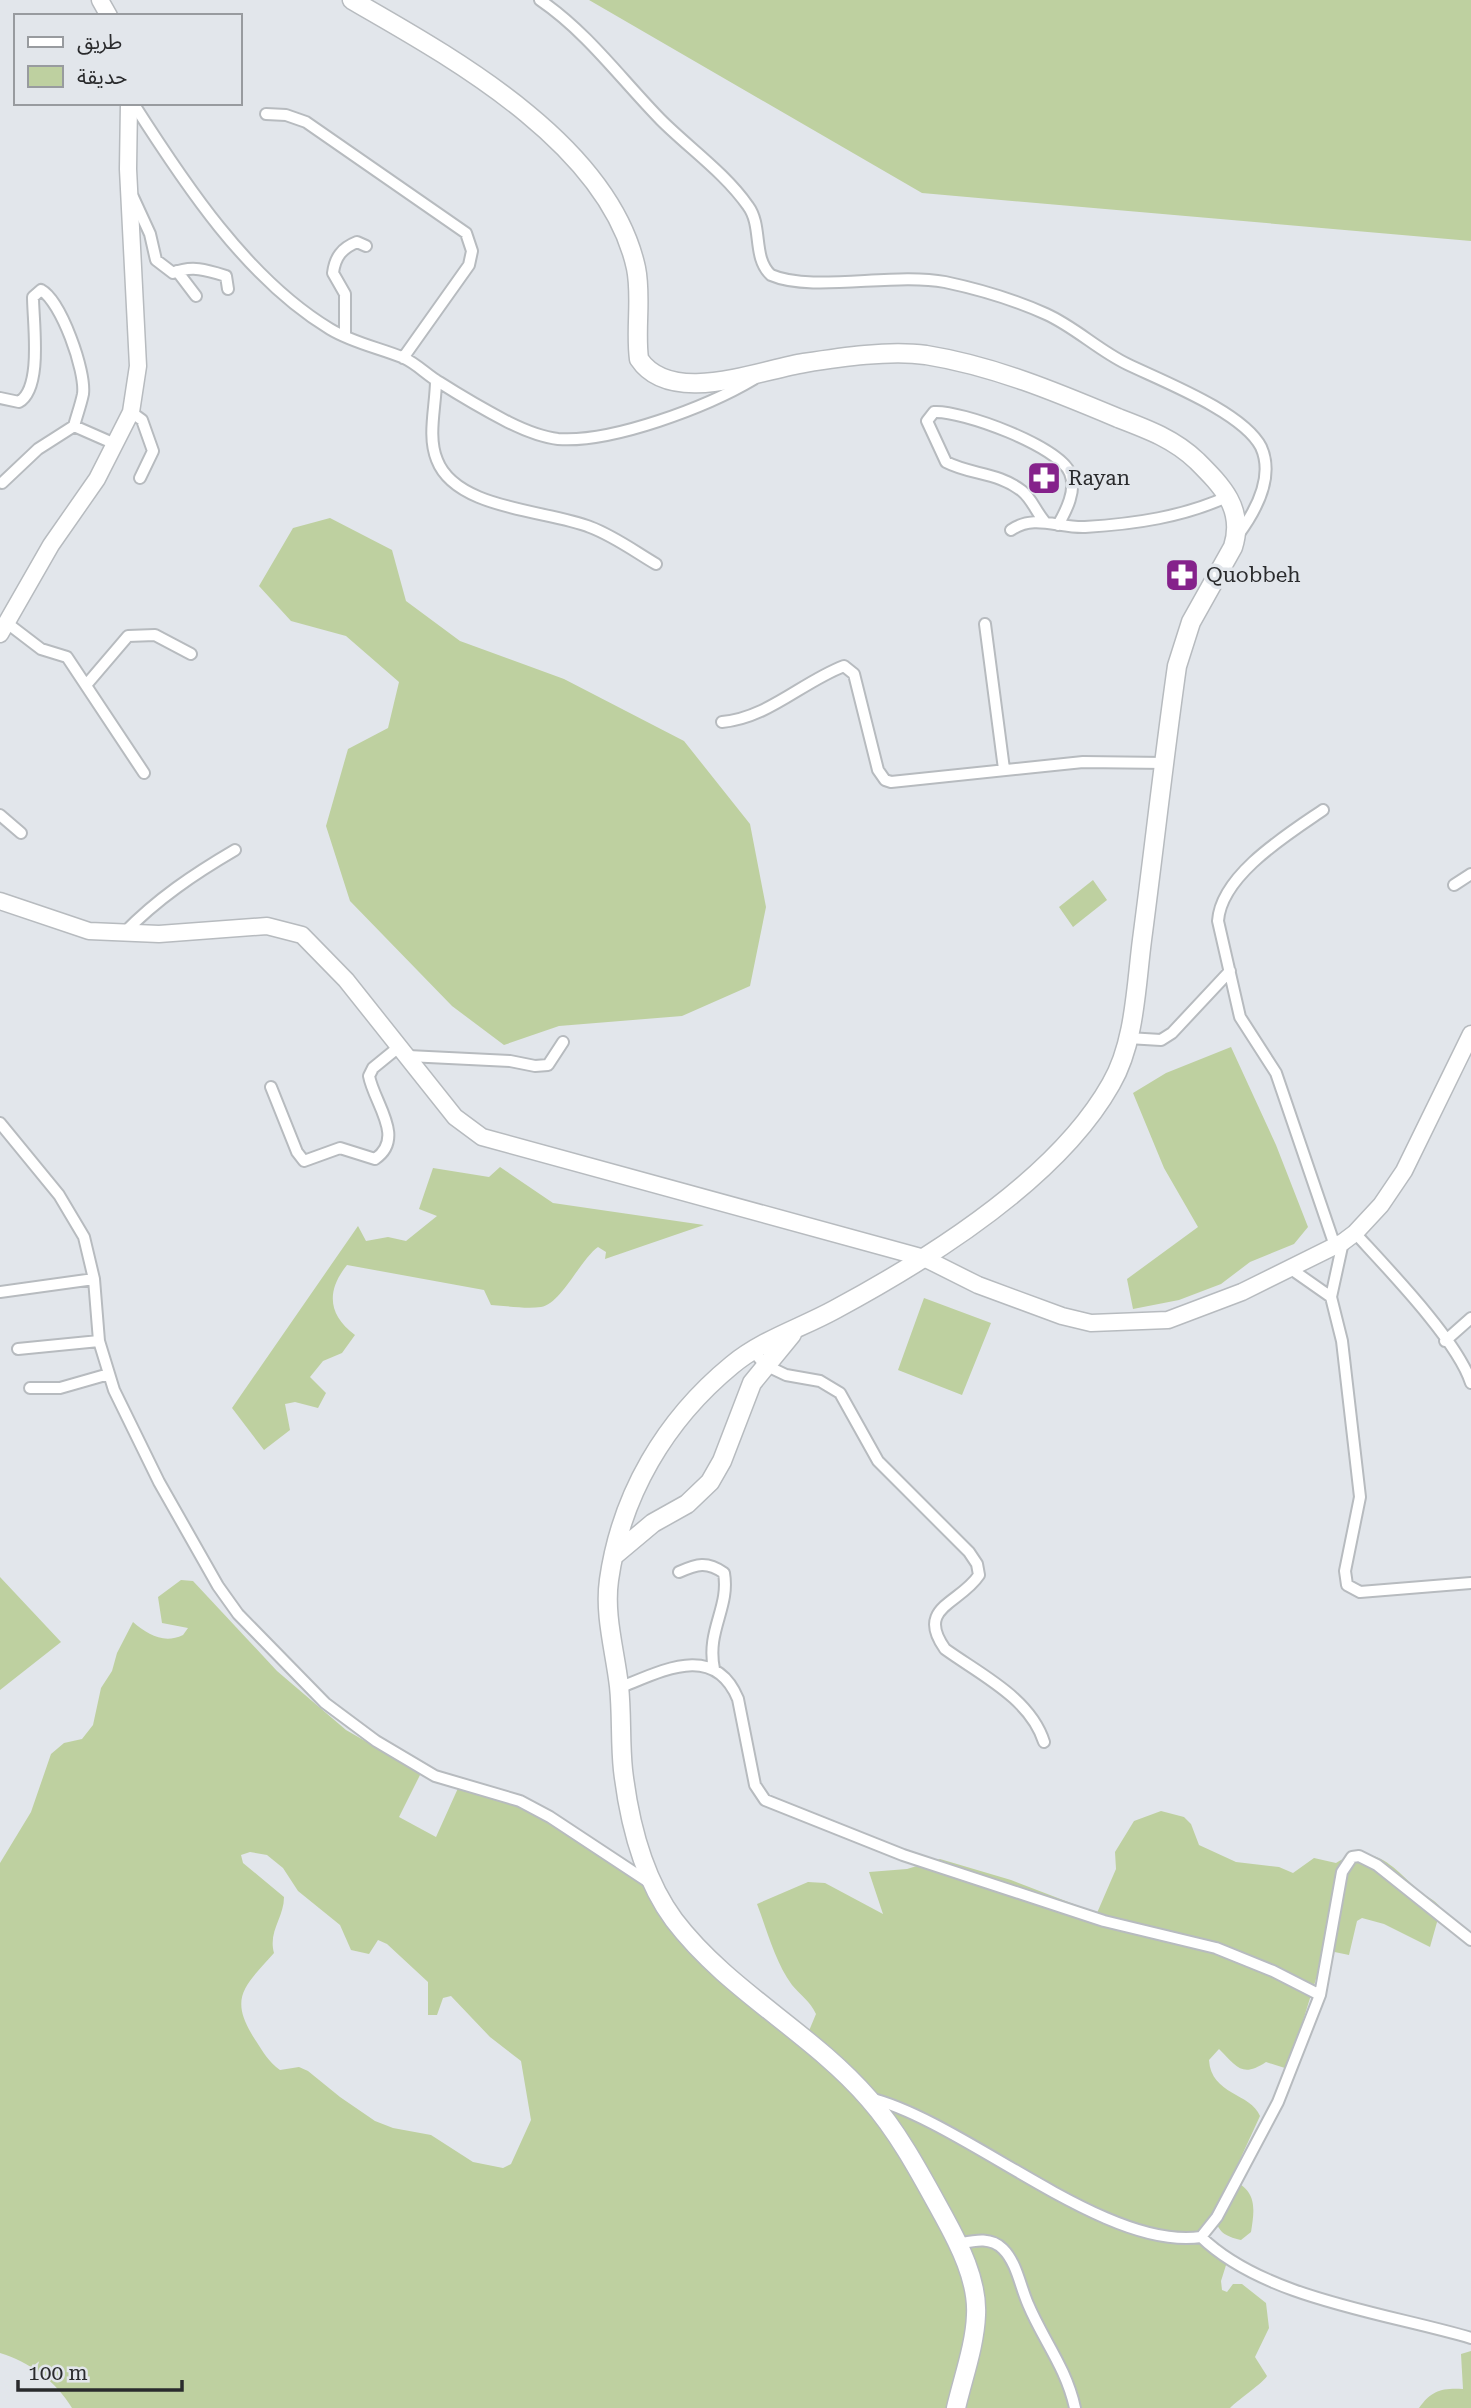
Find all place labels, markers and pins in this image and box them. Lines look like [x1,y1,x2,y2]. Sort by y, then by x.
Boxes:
pharmacy icon: Rayan [1025,459,1063,497]
place label: Rayan [1068,466,1131,490]
pharmacy icon: Quobbeh [1163,556,1201,594]
place label: Quobbeh [1206,563,1301,587]

